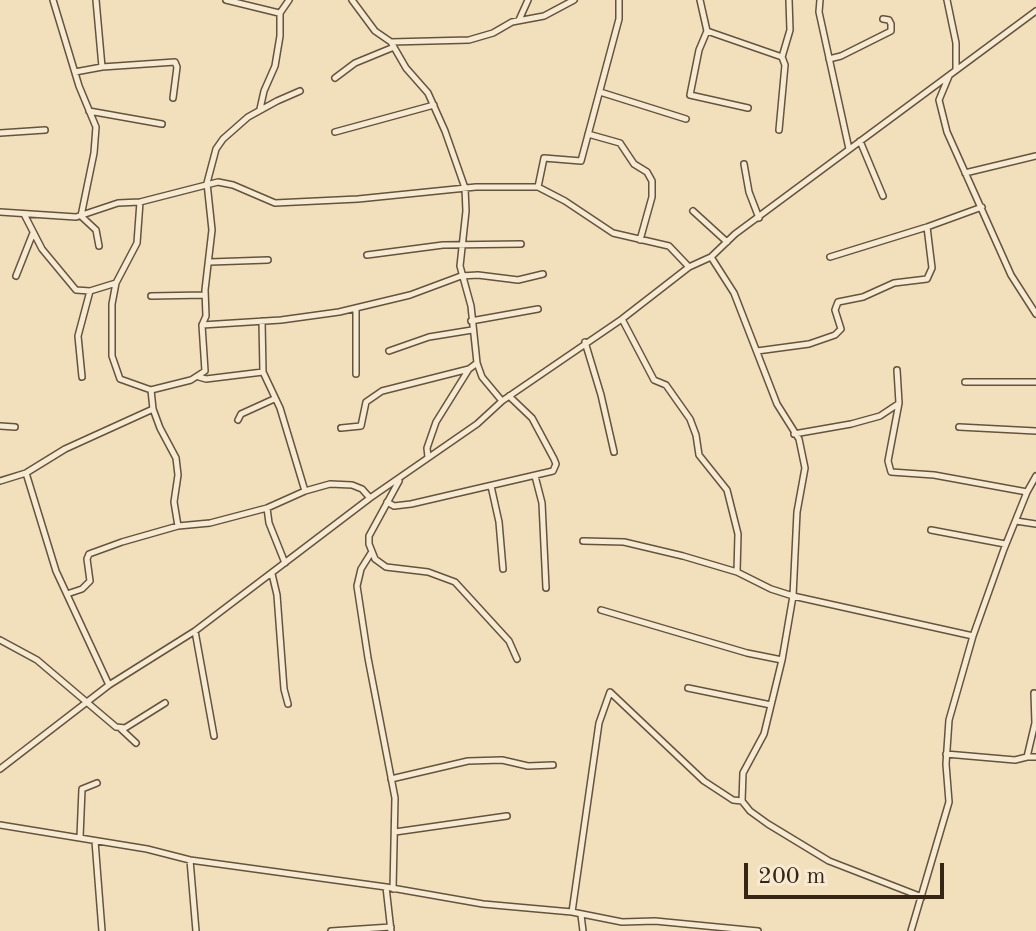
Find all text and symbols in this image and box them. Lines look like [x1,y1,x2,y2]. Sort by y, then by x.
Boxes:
scale bar [748,847,948,897]
text: 200 m [758,865,826,889]

